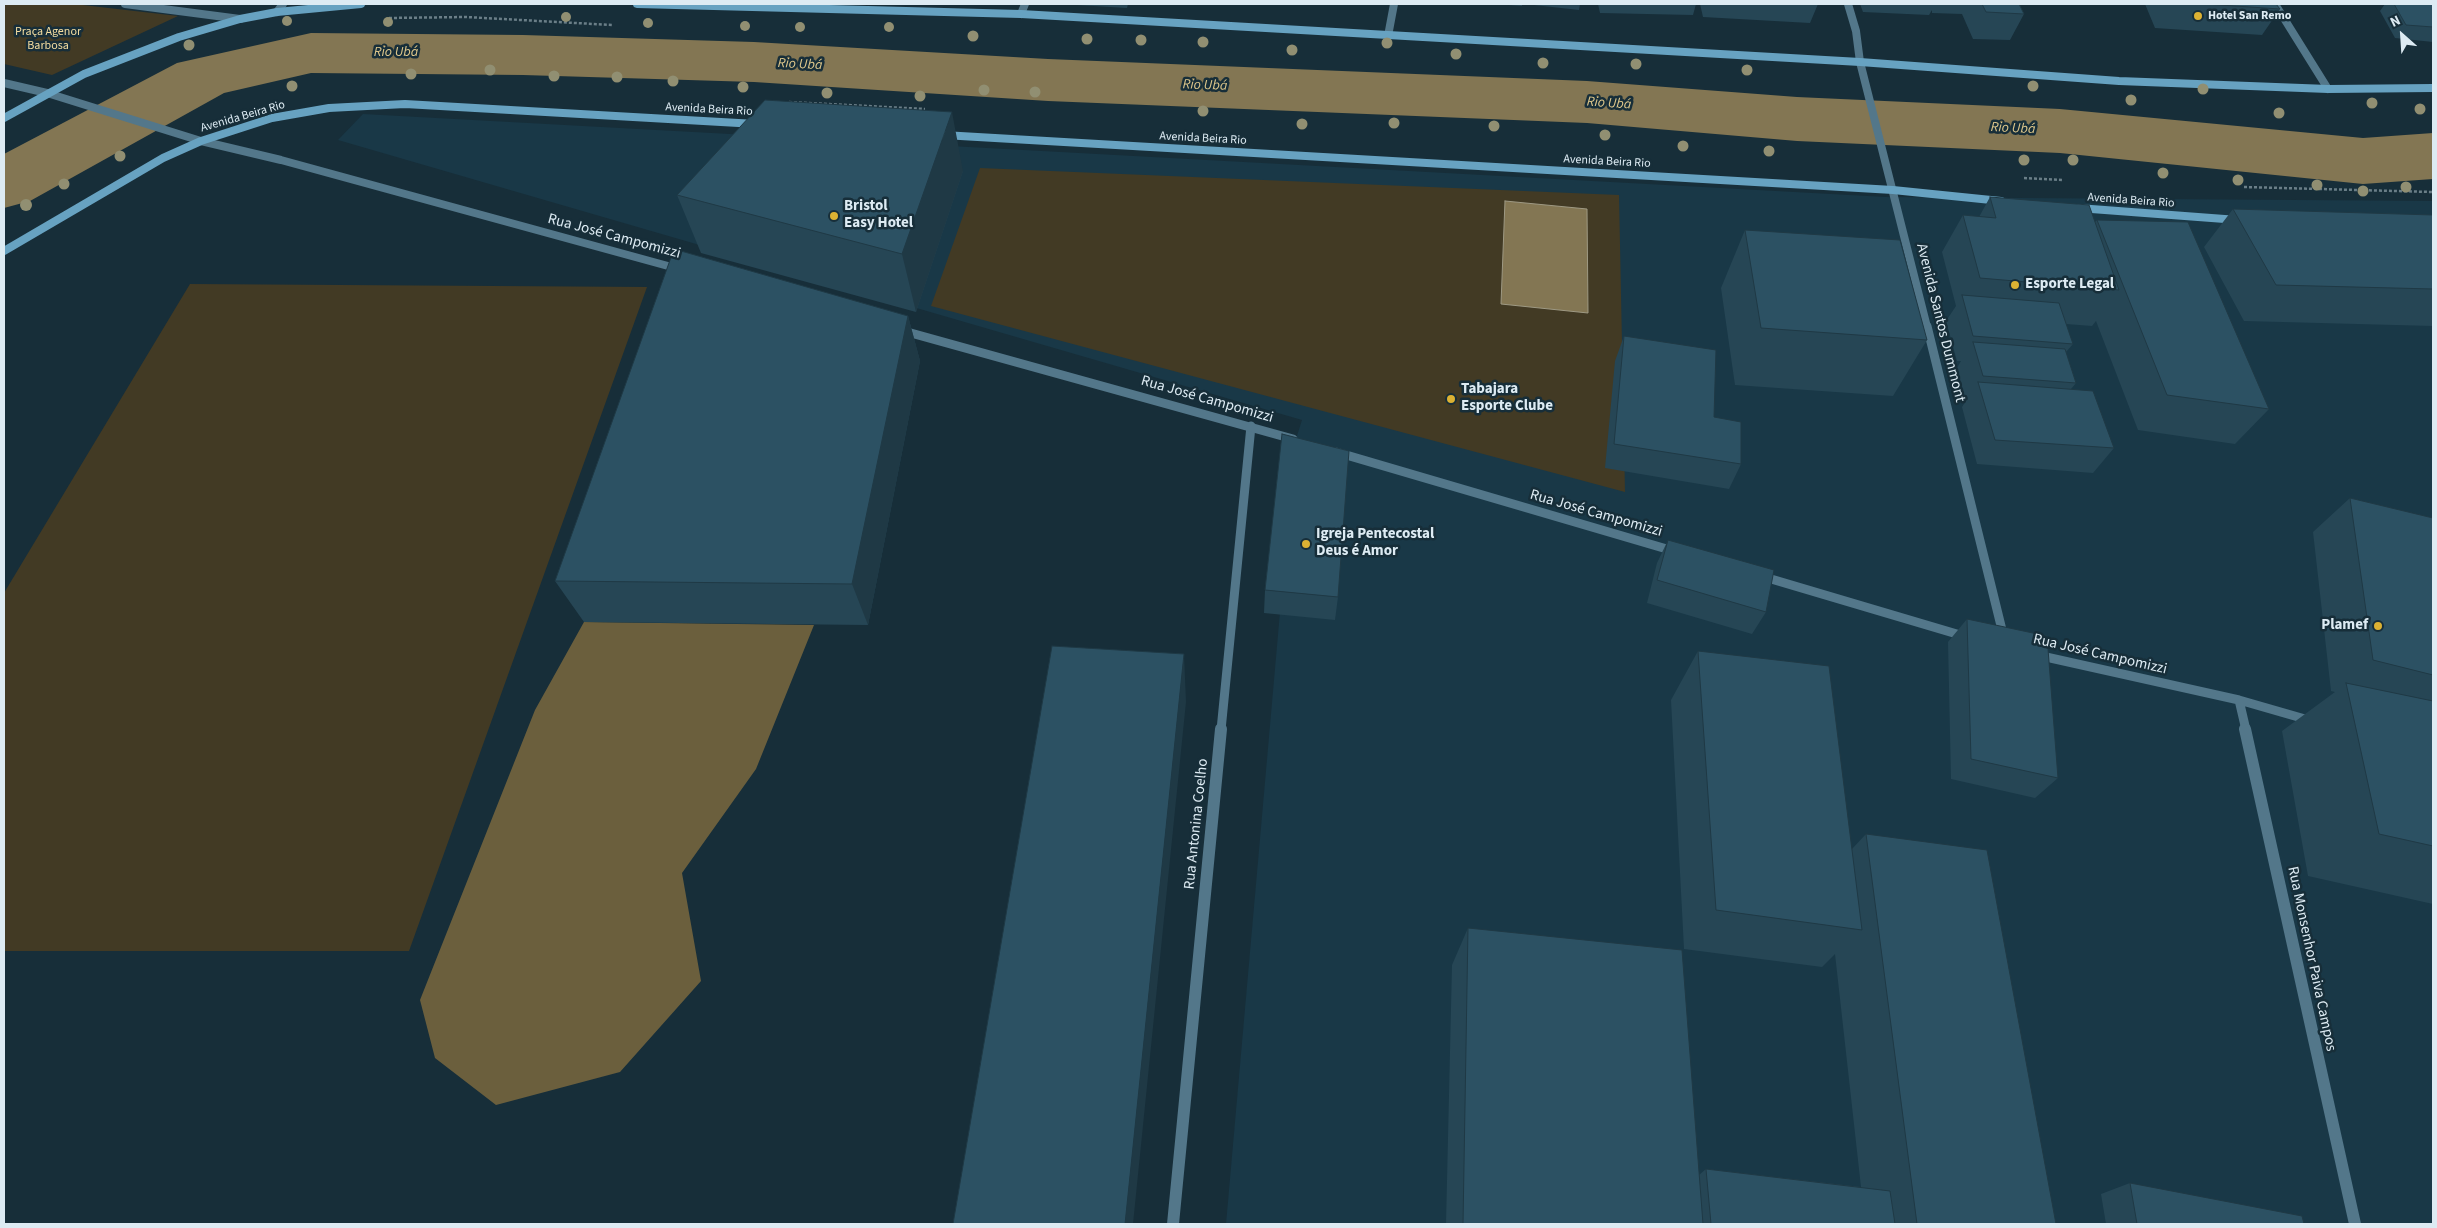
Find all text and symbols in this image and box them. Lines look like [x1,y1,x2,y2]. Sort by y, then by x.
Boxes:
place label: Hotel San Remo [2208,9,2292,23]
marker: Hotel San Remo [2192,10,2204,22]
north arrow [2377,10,2427,60]
text: N [2387,10,2404,33]
park label: Praça Agenor Barbosa [15,25,81,53]
water label: Rio Ubá [374,45,418,61]
water label: Rio Ubá [777,55,823,75]
water label: Rio Ubá [1182,77,1228,95]
water label: Rio Ubá [1586,94,1632,114]
street label: Avenida Beira Rio [199,98,287,136]
street label: Avenida Beira Rio [665,101,753,119]
water label: Rio Ubá [1990,119,2036,139]
street label: Avenida Beira Rio [1159,130,1247,148]
street label: Avenida Beira Rio [1563,153,1651,171]
street label: Avenida Beira Rio [2087,191,2175,211]
place label: Bristol Easy Hotel [844,198,913,233]
marker: Bristol Easy Hotel [828,210,840,222]
street label: Rua José Campomizzi [546,211,682,263]
street label: Avenida Santos Dummont [1912,242,1968,404]
place label: Esporte Legal [2025,276,2114,294]
marker: Esporte Legal [2009,279,2021,291]
street label: Rua José Campomizzi [1139,372,1275,428]
place label: Tabajara Esporte Clube [1461,381,1553,416]
marker: Tabajara Esporte Clube [1445,393,1457,405]
street label: Rua José Campomizzi [1528,486,1664,542]
place label: Igreja Pentecostal Deus é Amor [1316,526,1434,561]
marker: Igreja Pentecostal Deus é Amor [1300,538,1312,550]
place label: Plamef [2321,617,2368,635]
marker: Plamef [2372,620,2384,632]
street label: Rua José Campomizzi [2031,631,2169,679]
street label: Rua Antonina Coelho [1181,758,1213,890]
street label: Rua Monsenhor Paiva Campos [2283,865,2339,1053]

